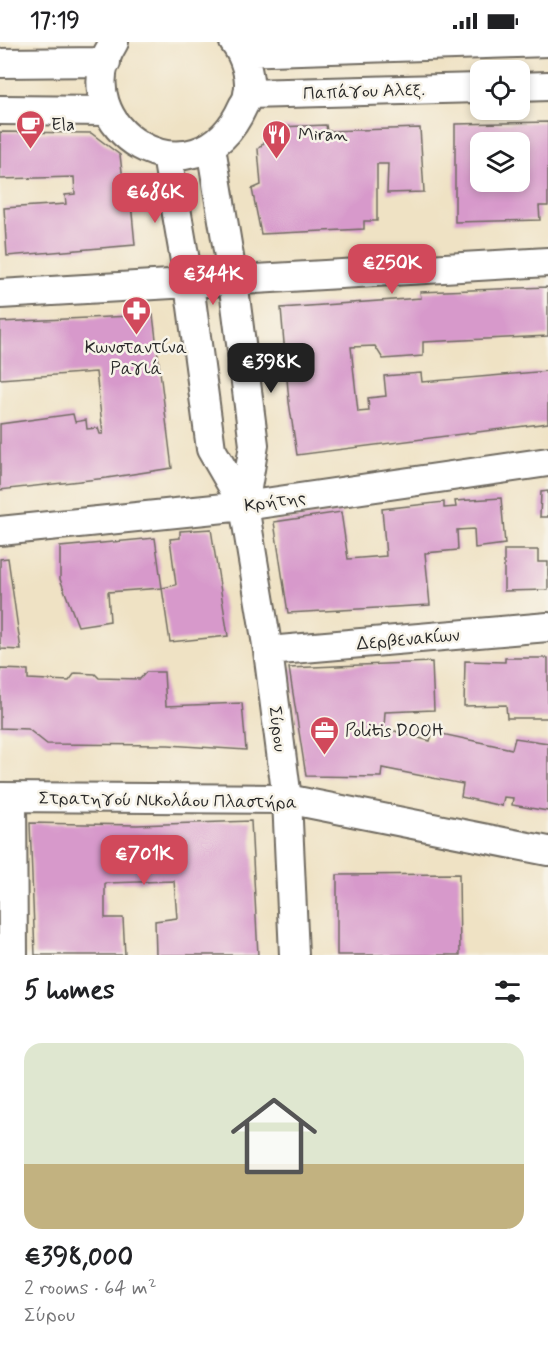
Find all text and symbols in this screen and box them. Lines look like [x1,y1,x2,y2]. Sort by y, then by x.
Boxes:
text: 17:19 [30,7,80,35]
map controls [470,60,530,192]
button: locate [470,60,530,120]
street label: Παπάγου Αλεξ. [303,78,425,106]
cafe icon: Ela [14,108,46,150]
place label: Ela [51,113,75,137]
restaurant icon: Miran [261,118,293,160]
place label: Miran [298,123,348,147]
button: layers [470,132,530,192]
pin: €686K [113,173,197,224]
text: €686K [126,179,184,206]
pin: €250K [350,244,434,295]
text: €250K [362,250,422,277]
pin: €344K [171,255,255,306]
text: €344K [183,261,243,288]
pharmacy icon: Κωνσταντίνα Ραγιά [120,294,152,336]
place label: Κωνσταντίνα Ραγιά [85,336,187,381]
pin: €398K [229,343,313,394]
text: €398K [242,349,301,376]
street label: Κρήτης [243,486,307,518]
street label: Δερβενακίων [355,624,461,656]
street label: Σύρου [262,705,292,753]
office icon: Politis DOOH [308,714,340,756]
place label: Politis DOOH [345,719,444,743]
street label: Στρατηγού Νικολάου Πλαστήρα [38,787,298,815]
pin: €701K [102,835,186,886]
text: €701K [115,841,173,868]
text: 5 homes [24,974,115,1008]
icon: filters [491,975,524,1008]
icon: home [220,1082,328,1190]
text: €398,000 [24,1241,133,1275]
text: 2 rooms · 64 m² [24,1275,157,1302]
text: Σύρου [24,1302,75,1329]

